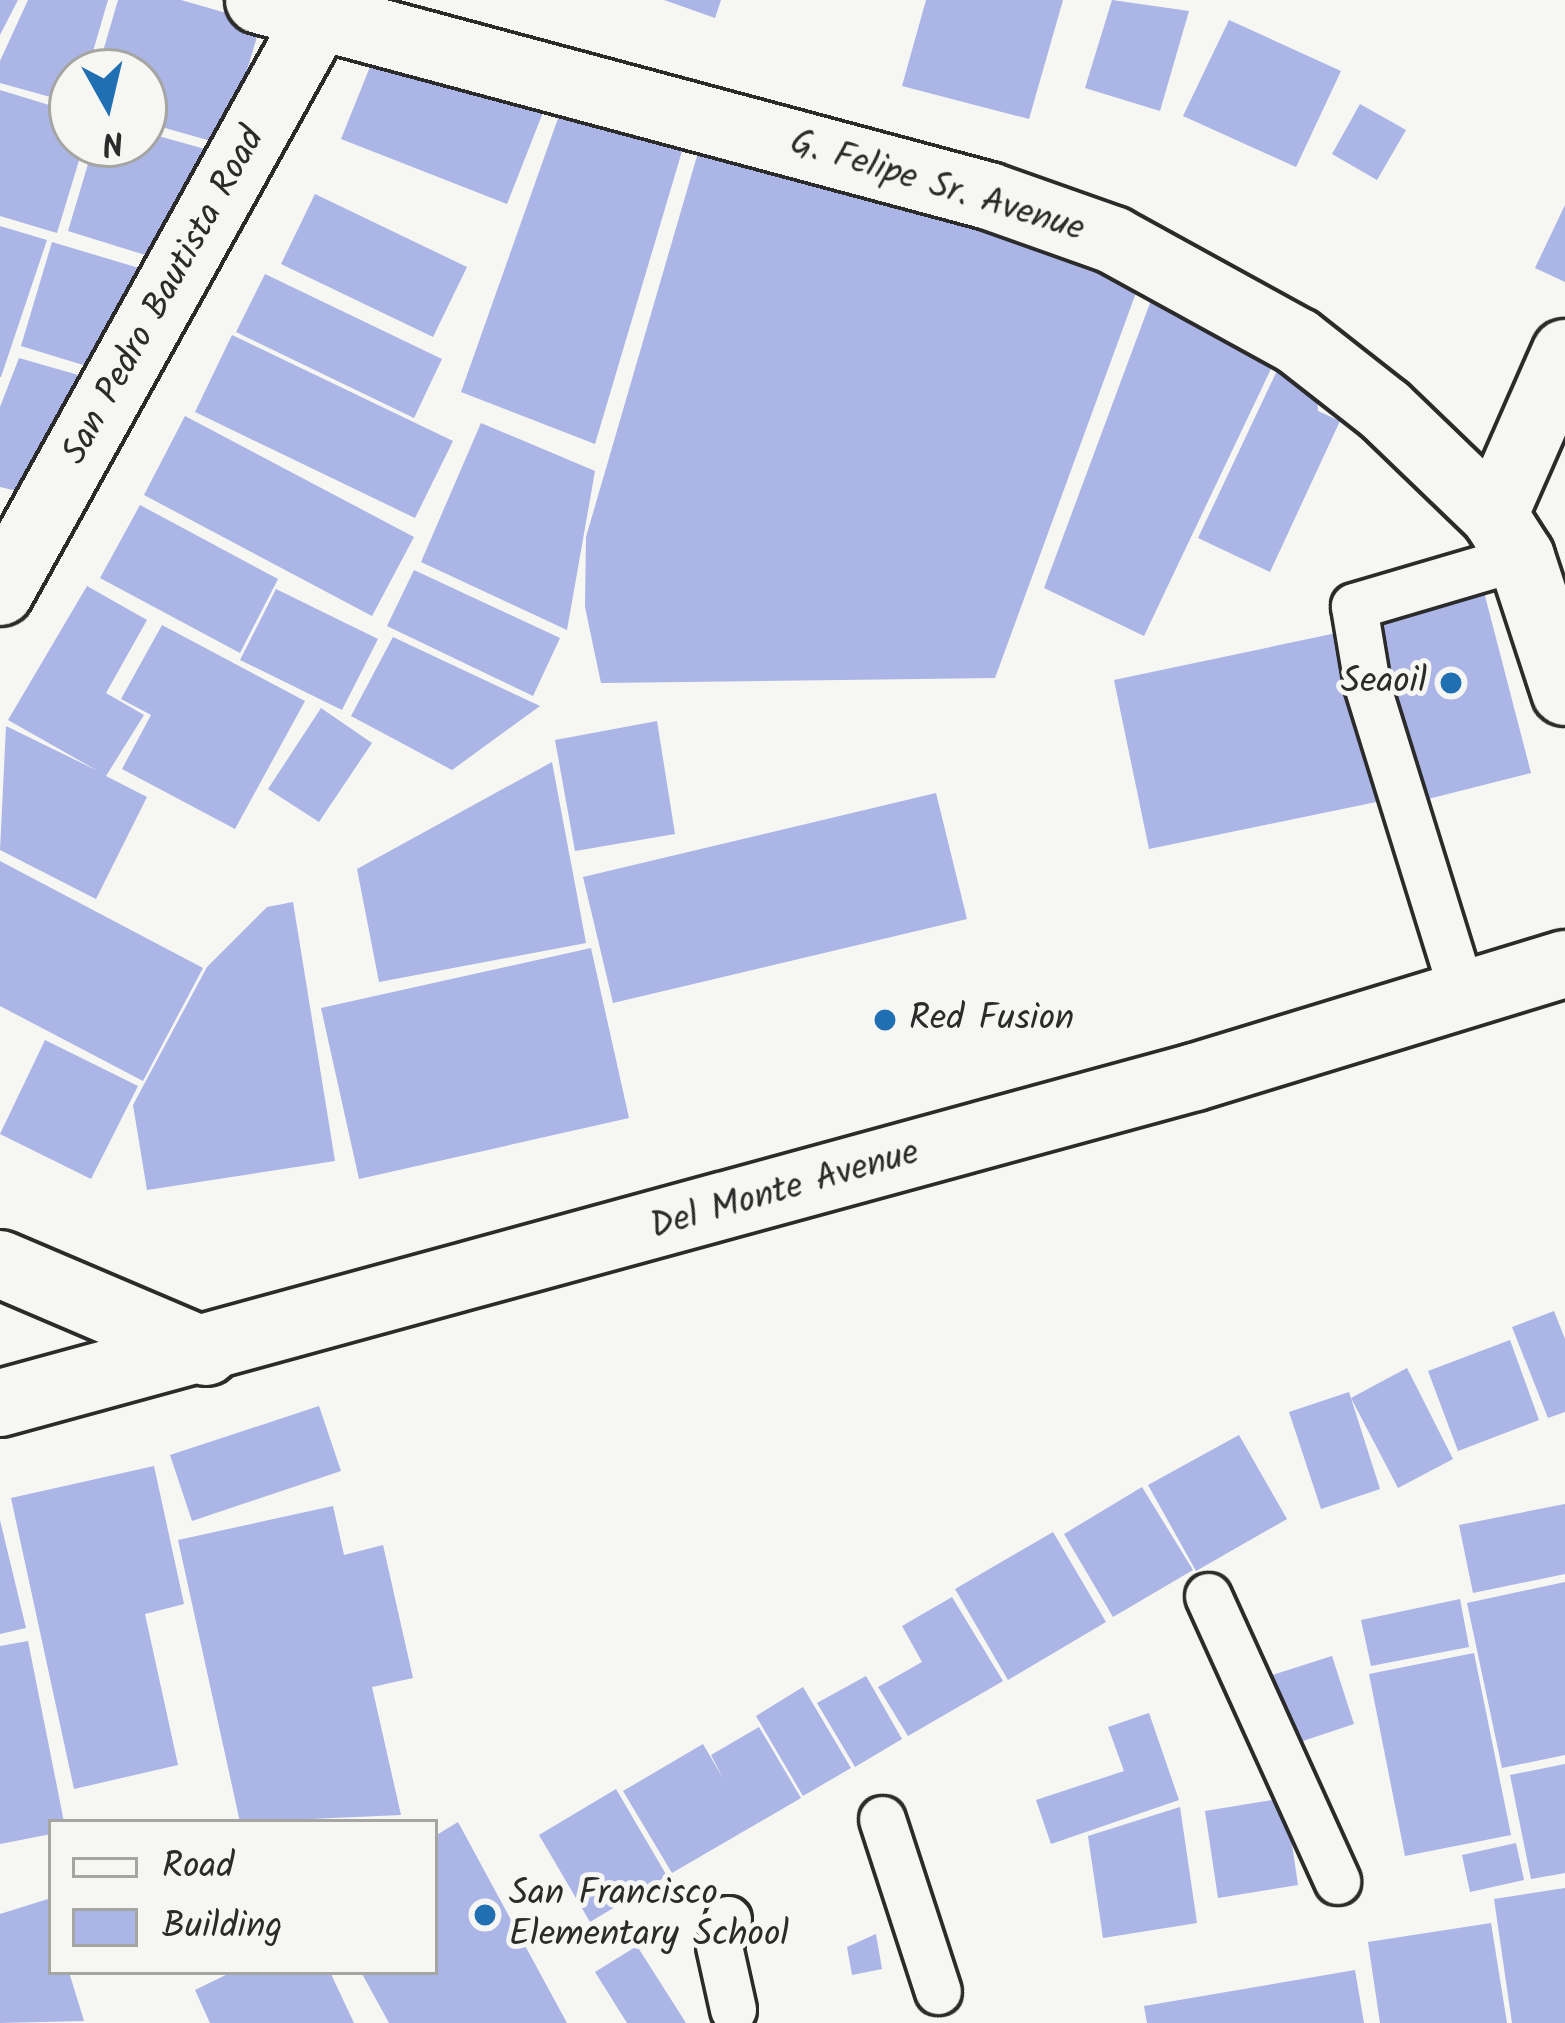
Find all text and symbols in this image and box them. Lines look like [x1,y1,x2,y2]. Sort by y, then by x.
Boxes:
north arrow [48,48,168,168]
text: N [99,113,127,169]
street label: San Pedro Bautista Road [53,120,275,472]
street label: G. Felipe Sr. Avenue [785,122,1089,252]
place label: Seaoil [1341,661,1427,705]
marker: Seaoil [1438,670,1464,696]
place label: Red Fusion [909,998,1074,1042]
marker: Red Fusion [872,1007,898,1033]
street label: Del Monte Avenue [646,1132,924,1250]
legend [48,1819,438,1975]
text: Road [162,1839,234,1896]
place label: San Francisco Elementary School [509,1872,789,1957]
text: Building [162,1899,282,1956]
marker: San Francisco Elementary School [472,1902,498,1928]

